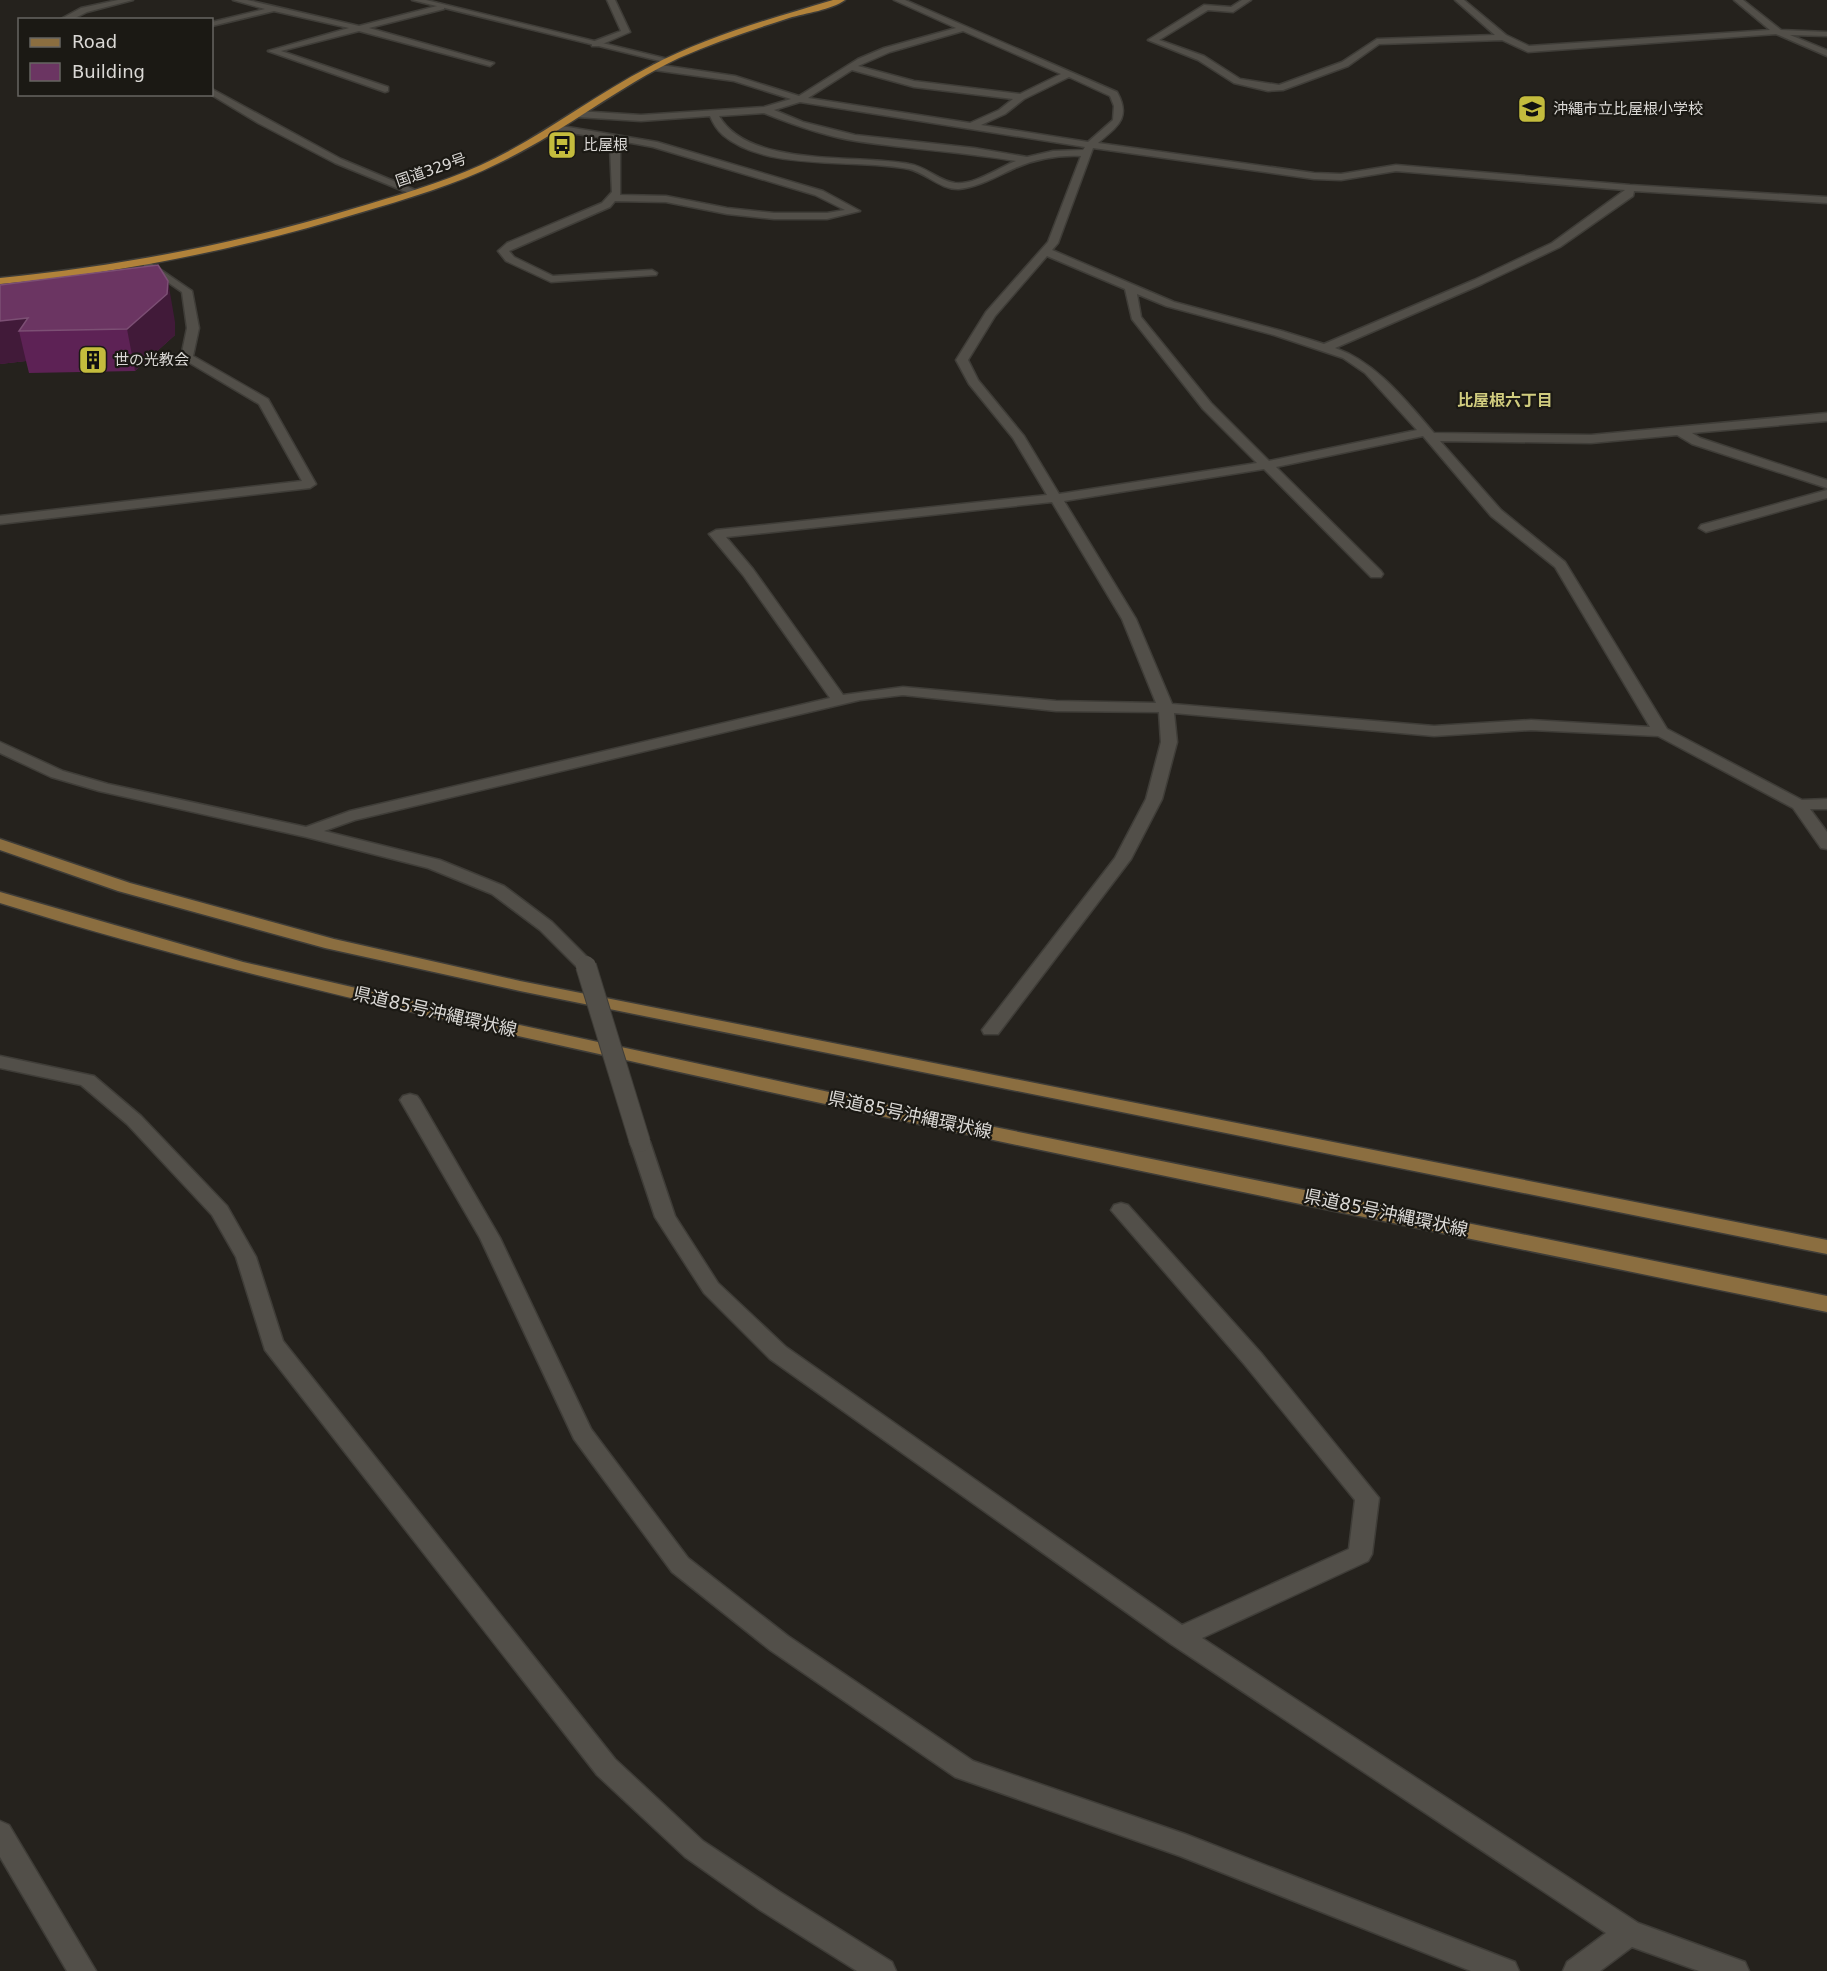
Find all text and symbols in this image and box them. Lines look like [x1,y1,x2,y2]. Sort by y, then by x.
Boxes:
legend [18,18,213,96]
text: Road [72,31,117,52]
text: Building [72,61,145,82]
school or university icon: 沖縄市立比屋根小学校 [1516,93,1548,125]
place label: 沖縄市立比屋根小学校 [1553,100,1703,118]
bus stop icon: 比屋根 [546,129,578,161]
place label: 比屋根 [583,136,628,154]
street label: 国道329号 [393,150,469,190]
building icon: 世の光教会 [77,344,109,376]
place label: 世の光教会 [114,351,189,369]
district label: 比屋根六丁目 [1457,391,1553,410]
street label: 県道85号沖縄環状線 [351,983,519,1041]
street label: 県道85号沖縄環状線 [826,1087,994,1142]
street label: 県道85号沖縄環状線 [1302,1185,1470,1240]

